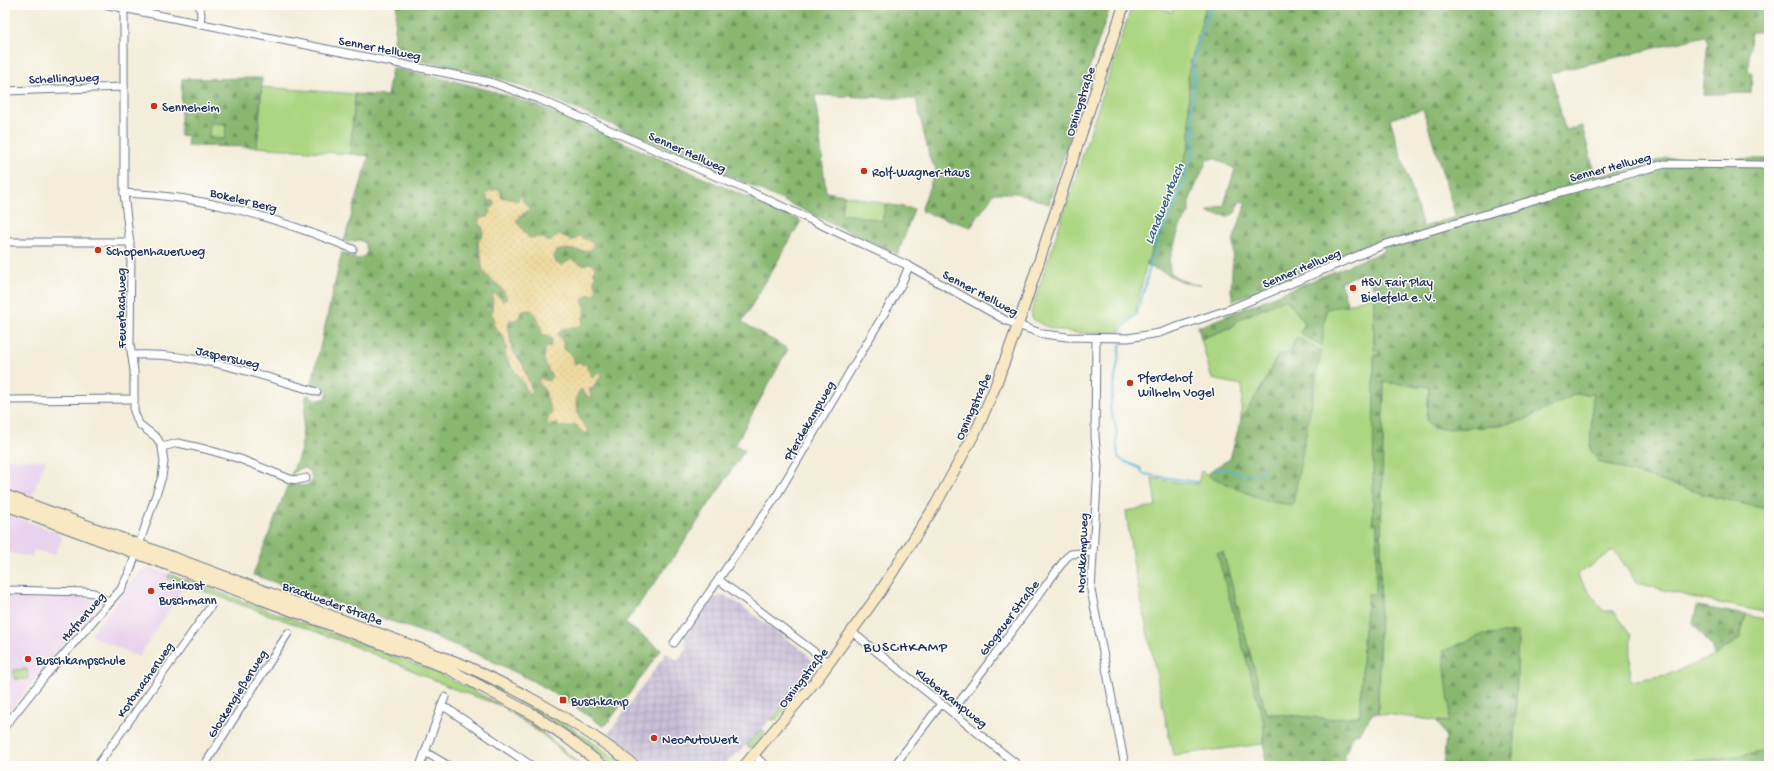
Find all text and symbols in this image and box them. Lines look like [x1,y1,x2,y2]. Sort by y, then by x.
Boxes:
street label: Senner Hellweg [337,34,422,65]
street label: Osningstraße [1063,65,1100,138]
street label: Schellingweg [29,71,100,88]
marker: Senneheim [149,101,159,111]
place label: Senneheim [162,101,220,116]
street label: Senner Hellweg [646,129,728,177]
street label: Senner Hellweg [1568,150,1653,186]
water label: Landwehrbach [1141,161,1189,247]
marker: Rolf-Wagner-Haus [859,166,869,176]
place label: Rolf-Wagner-Haus [872,166,970,181]
street label: Bokeler Berg [207,186,278,217]
marker: Schopenhauerweg [93,245,103,255]
place label: Schopenhauerweg [106,245,205,260]
street label: Senner Hellweg [1261,246,1343,293]
street label: Feuerbachweg [115,268,130,349]
street label: Senner Hellweg [939,268,1020,320]
place label: HSV Fair Play Bielefeld e. V. [1360,276,1436,306]
marker: HSV Fair Play Bielefeld e. V. [1348,283,1358,293]
street label: Jaspersweg [194,344,261,373]
street label: Osningstraße [953,371,996,443]
place label: Pferdehof Wilhelm Vogel [1137,371,1215,401]
marker: Pferdehof Wilhelm Vogel [1125,378,1135,388]
street label: Pferdekampweg [781,379,839,465]
street label: Nordkampweg [1075,513,1092,593]
street label: Glogauer Straße [977,578,1043,659]
place label: Feinkost Buschmann [158,579,218,609]
street label: Brackweder Straße [279,579,384,629]
marker: Feinkost Buschmann [146,586,156,596]
street label: Hafnerweg [58,590,109,645]
district label: BUSCHKAMP [863,639,948,657]
street label: Korbmacherweg [114,640,178,721]
street label: Osningstraße [776,645,832,711]
street label: Glockengießerweg [205,647,271,741]
marker: Buschkampschule [23,654,33,664]
place label: Buschkampschule [35,654,126,669]
street label: Klaberkampweg [911,666,990,732]
marker: Buschkamp [558,695,568,705]
place label: Buschkamp [570,695,629,710]
marker: NeoAutoWerk [649,733,659,743]
place label: NeoAutoWerk [662,733,739,748]

